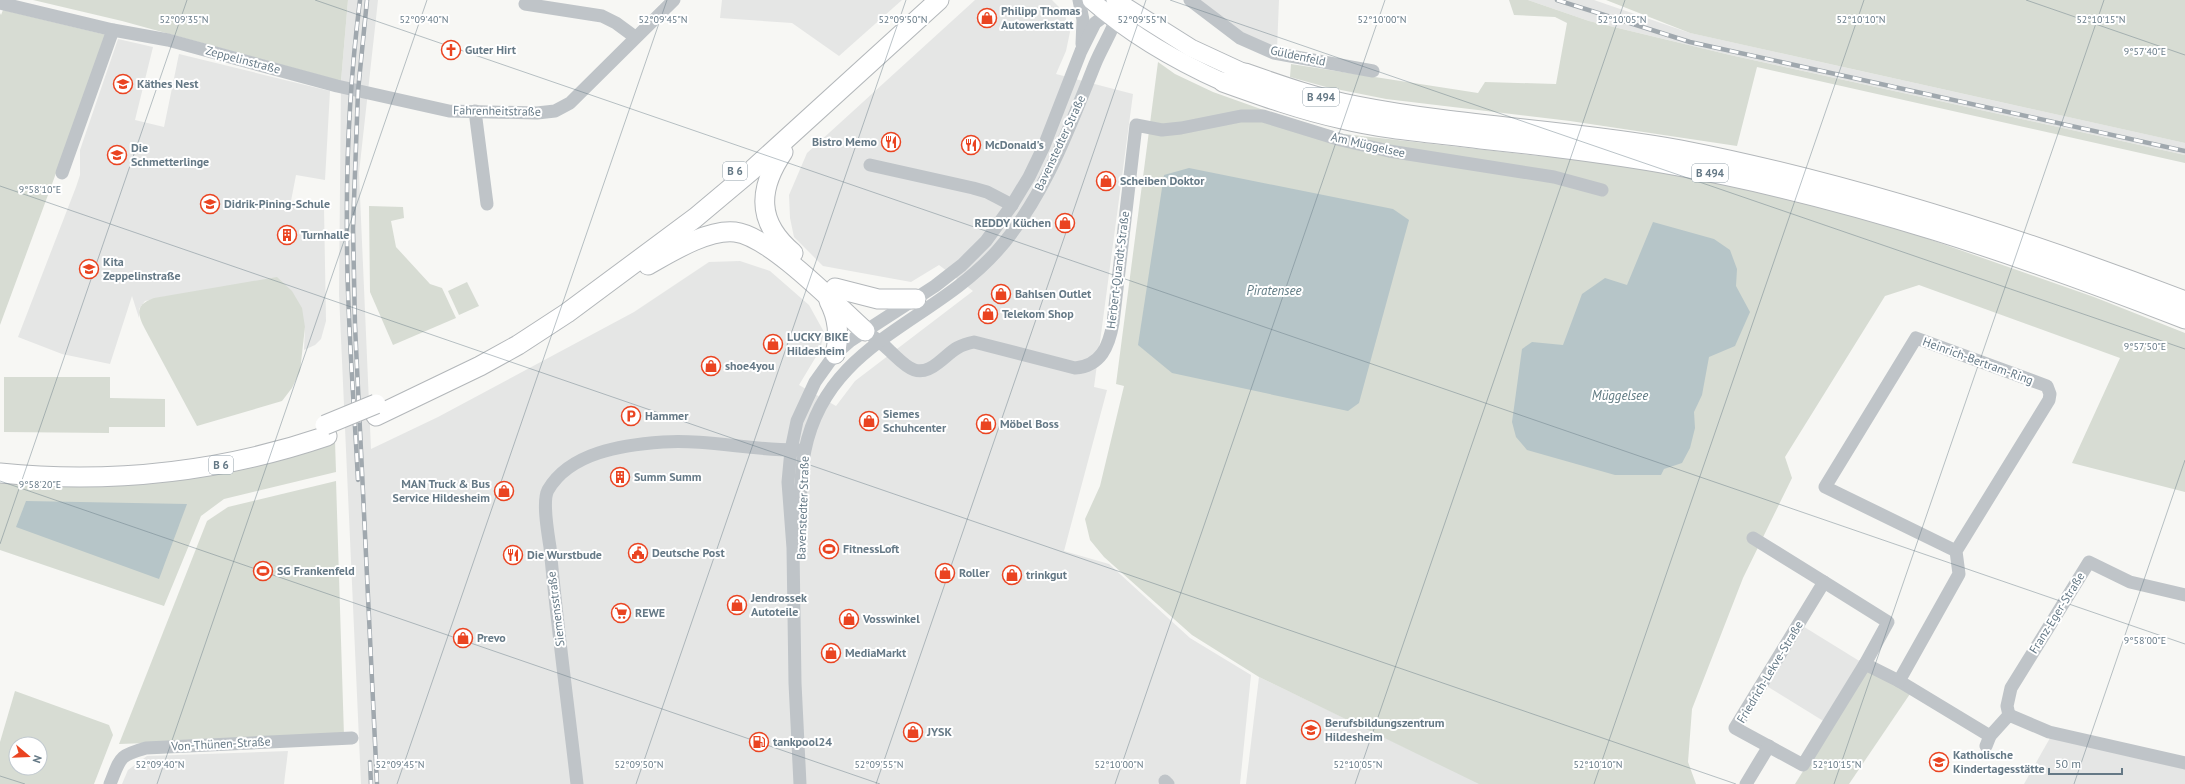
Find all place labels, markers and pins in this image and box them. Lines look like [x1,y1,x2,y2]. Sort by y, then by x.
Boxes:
place label: Philipp Thomas Autowerkstatt [1001,3,1080,32]
shop icon: Philipp Thomas Autowerkstatt [976,7,998,29]
church icon: Guter Hirt [440,39,462,61]
place label: Guter Hirt [465,42,517,57]
school or university icon: Käthes Nest [112,73,134,95]
place label: Käthes Nest [137,76,199,91]
restaurant icon: Bistro Memo [880,131,902,153]
place label: Bistro Memo [812,134,878,149]
restaurant icon: McDonald's [960,134,982,156]
place label: McDonald's [985,137,1044,152]
place label: Die Schmetterlinge [131,140,209,169]
school or university icon: Die Schmetterlinge [106,144,128,166]
shop icon: Scheiben Doktor [1095,170,1117,192]
place label: Scheiben Doktor [1120,173,1205,188]
school or university icon: Didrik-Pining-Schule [199,193,221,215]
place label: Didrik-Pining-Schule [224,196,330,211]
shop icon: REDDY Küchen [1054,212,1076,234]
place label: REDDY Küchen [974,215,1051,230]
building icon: Turnhalle [276,224,298,246]
place label: Turnhalle [301,227,349,242]
place label: Kita Zeppelinstraße [103,254,181,283]
school or university icon: Kita Zeppelinstraße [78,258,100,280]
shop icon: Bahlsen Outlet [990,283,1012,305]
place label: Bahlsen Outlet [1015,286,1092,301]
shop icon: Telekom Shop [977,303,999,325]
place label: Telekom Shop [1002,306,1074,321]
place label: LUCKY BIKE Hildesheim [787,329,848,358]
shop icon: LUCKY BIKE Hildesheim [762,333,784,355]
shop icon: shoe4you [700,355,722,377]
place label: shoe4you [725,358,775,373]
parking icon: Hammer [620,405,642,427]
place label: Siemes Schuhcenter [883,406,947,435]
place label: Hammer [645,408,689,423]
shop icon: Siemes Schuhcenter [858,410,880,432]
shop icon: Möbel Boss [975,413,997,435]
place label: Möbel Boss [1000,416,1059,431]
building icon: Summ Summ [609,466,631,488]
place label: Summ Summ [634,469,702,484]
place label: MAN Truck & Bus Service Hildesheim [393,476,490,505]
shop icon: MAN Truck & Bus Service Hildesheim [493,480,515,502]
sports icon: FitnessLoft [818,538,840,560]
place label: FitnessLoft [843,541,900,556]
public building icon: Deutsche Post [627,542,649,564]
restaurant icon: Die Wurstbude [502,544,524,566]
place label: Deutsche Post [652,545,725,560]
place label: Die Wurstbude [527,547,602,562]
sports icon: SG Frankenfeld [252,560,274,582]
shop icon: Roller [934,562,956,584]
place label: SG Frankenfeld [277,563,355,578]
shop icon: trinkgut [1001,564,1023,586]
place label: Roller [959,565,990,580]
place label: trinkgut [1026,567,1068,582]
place label: Jendrossek Autoteile [750,590,807,619]
shop icon: Jendrossek Autoteile [726,594,748,616]
supermarket icon: REWE [610,602,632,624]
place label: REWE [635,605,665,620]
shop icon: Vosswinkel [838,608,860,630]
place label: Vosswinkel [862,611,920,626]
shop icon: Prevo [452,627,474,649]
place label: Prevo [477,630,506,645]
shop icon: MediaMarkt [820,642,842,664]
place label: MediaMarkt [845,645,907,660]
place label: Berufsbildungszentrum Hildesheim [1325,715,1445,744]
school or university icon: Berufsbildungszentrum Hildesheim [1300,719,1322,741]
shop icon: JYSK [902,721,924,743]
place label: JYSK [926,724,952,739]
fuel station icon: tankpool24 [748,731,770,753]
place label: tankpool24 [773,734,832,749]
place label: Katholische Kindertagesstätte [1953,747,2045,776]
school or university icon: Katholische Kindertagesstätte [1928,751,1950,773]

